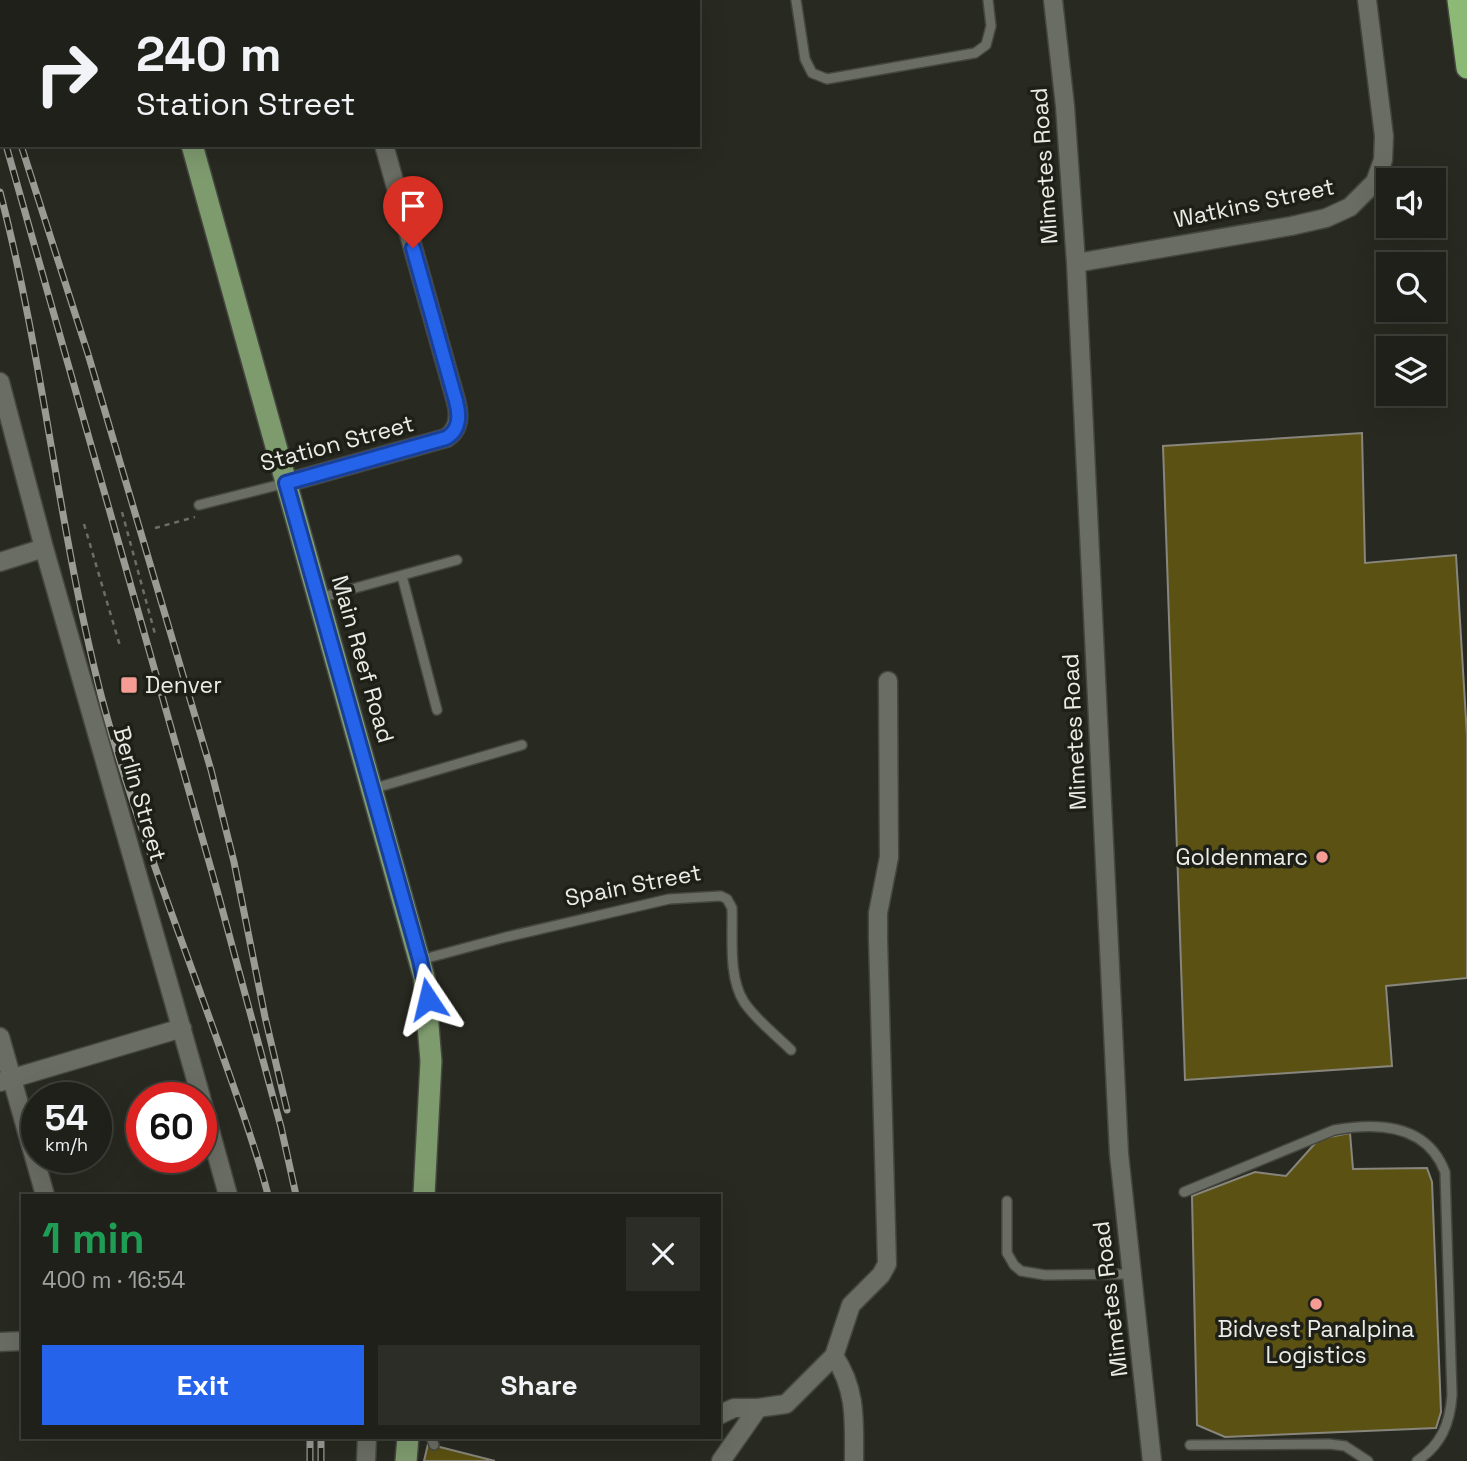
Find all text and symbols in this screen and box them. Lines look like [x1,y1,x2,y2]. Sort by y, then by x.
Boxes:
text: 240 m [136,23,282,85]
icon: right [21,28,112,119]
text: Station Street [136,84,356,124]
street label: Mimetes Road [1024,87,1064,245]
map controls [1376,168,1446,406]
button: sound [1376,168,1446,238]
street label: Watkins Street [1171,171,1337,235]
pin [383,176,443,248]
icon: arrive [394,187,432,225]
button: search [1376,252,1446,322]
button: layers [1376,336,1446,406]
street label: Station Street [257,408,417,478]
street label: Main Reef Road [325,572,401,746]
street label: Mimetes Road [1055,653,1093,811]
place label: Denver [145,670,222,700]
marker: Denver [119,675,139,695]
street label: Berlin Street [106,723,174,865]
place label: Goldenmarc [1175,842,1308,872]
marker: Goldenmarc [1314,849,1330,865]
street label: Spain Street [562,857,704,913]
position arrow [391,962,465,1036]
speed limit sign: 60 [126,1082,217,1173]
text: 54 [45,1096,88,1140]
text: km/h [45,1133,88,1156]
text: 1 min [42,1212,145,1265]
button: close [626,1217,700,1291]
street label: Mimetes Road [1086,1219,1134,1379]
text: 400 m · 16:54 [42,1265,185,1295]
marker: Bidvest Panalpina Logistics [1308,1296,1324,1312]
place label: Bidvest Panalpina Logistics [1217,1314,1415,1370]
button: Exit [42,1345,364,1425]
button: Share [378,1345,700,1425]

